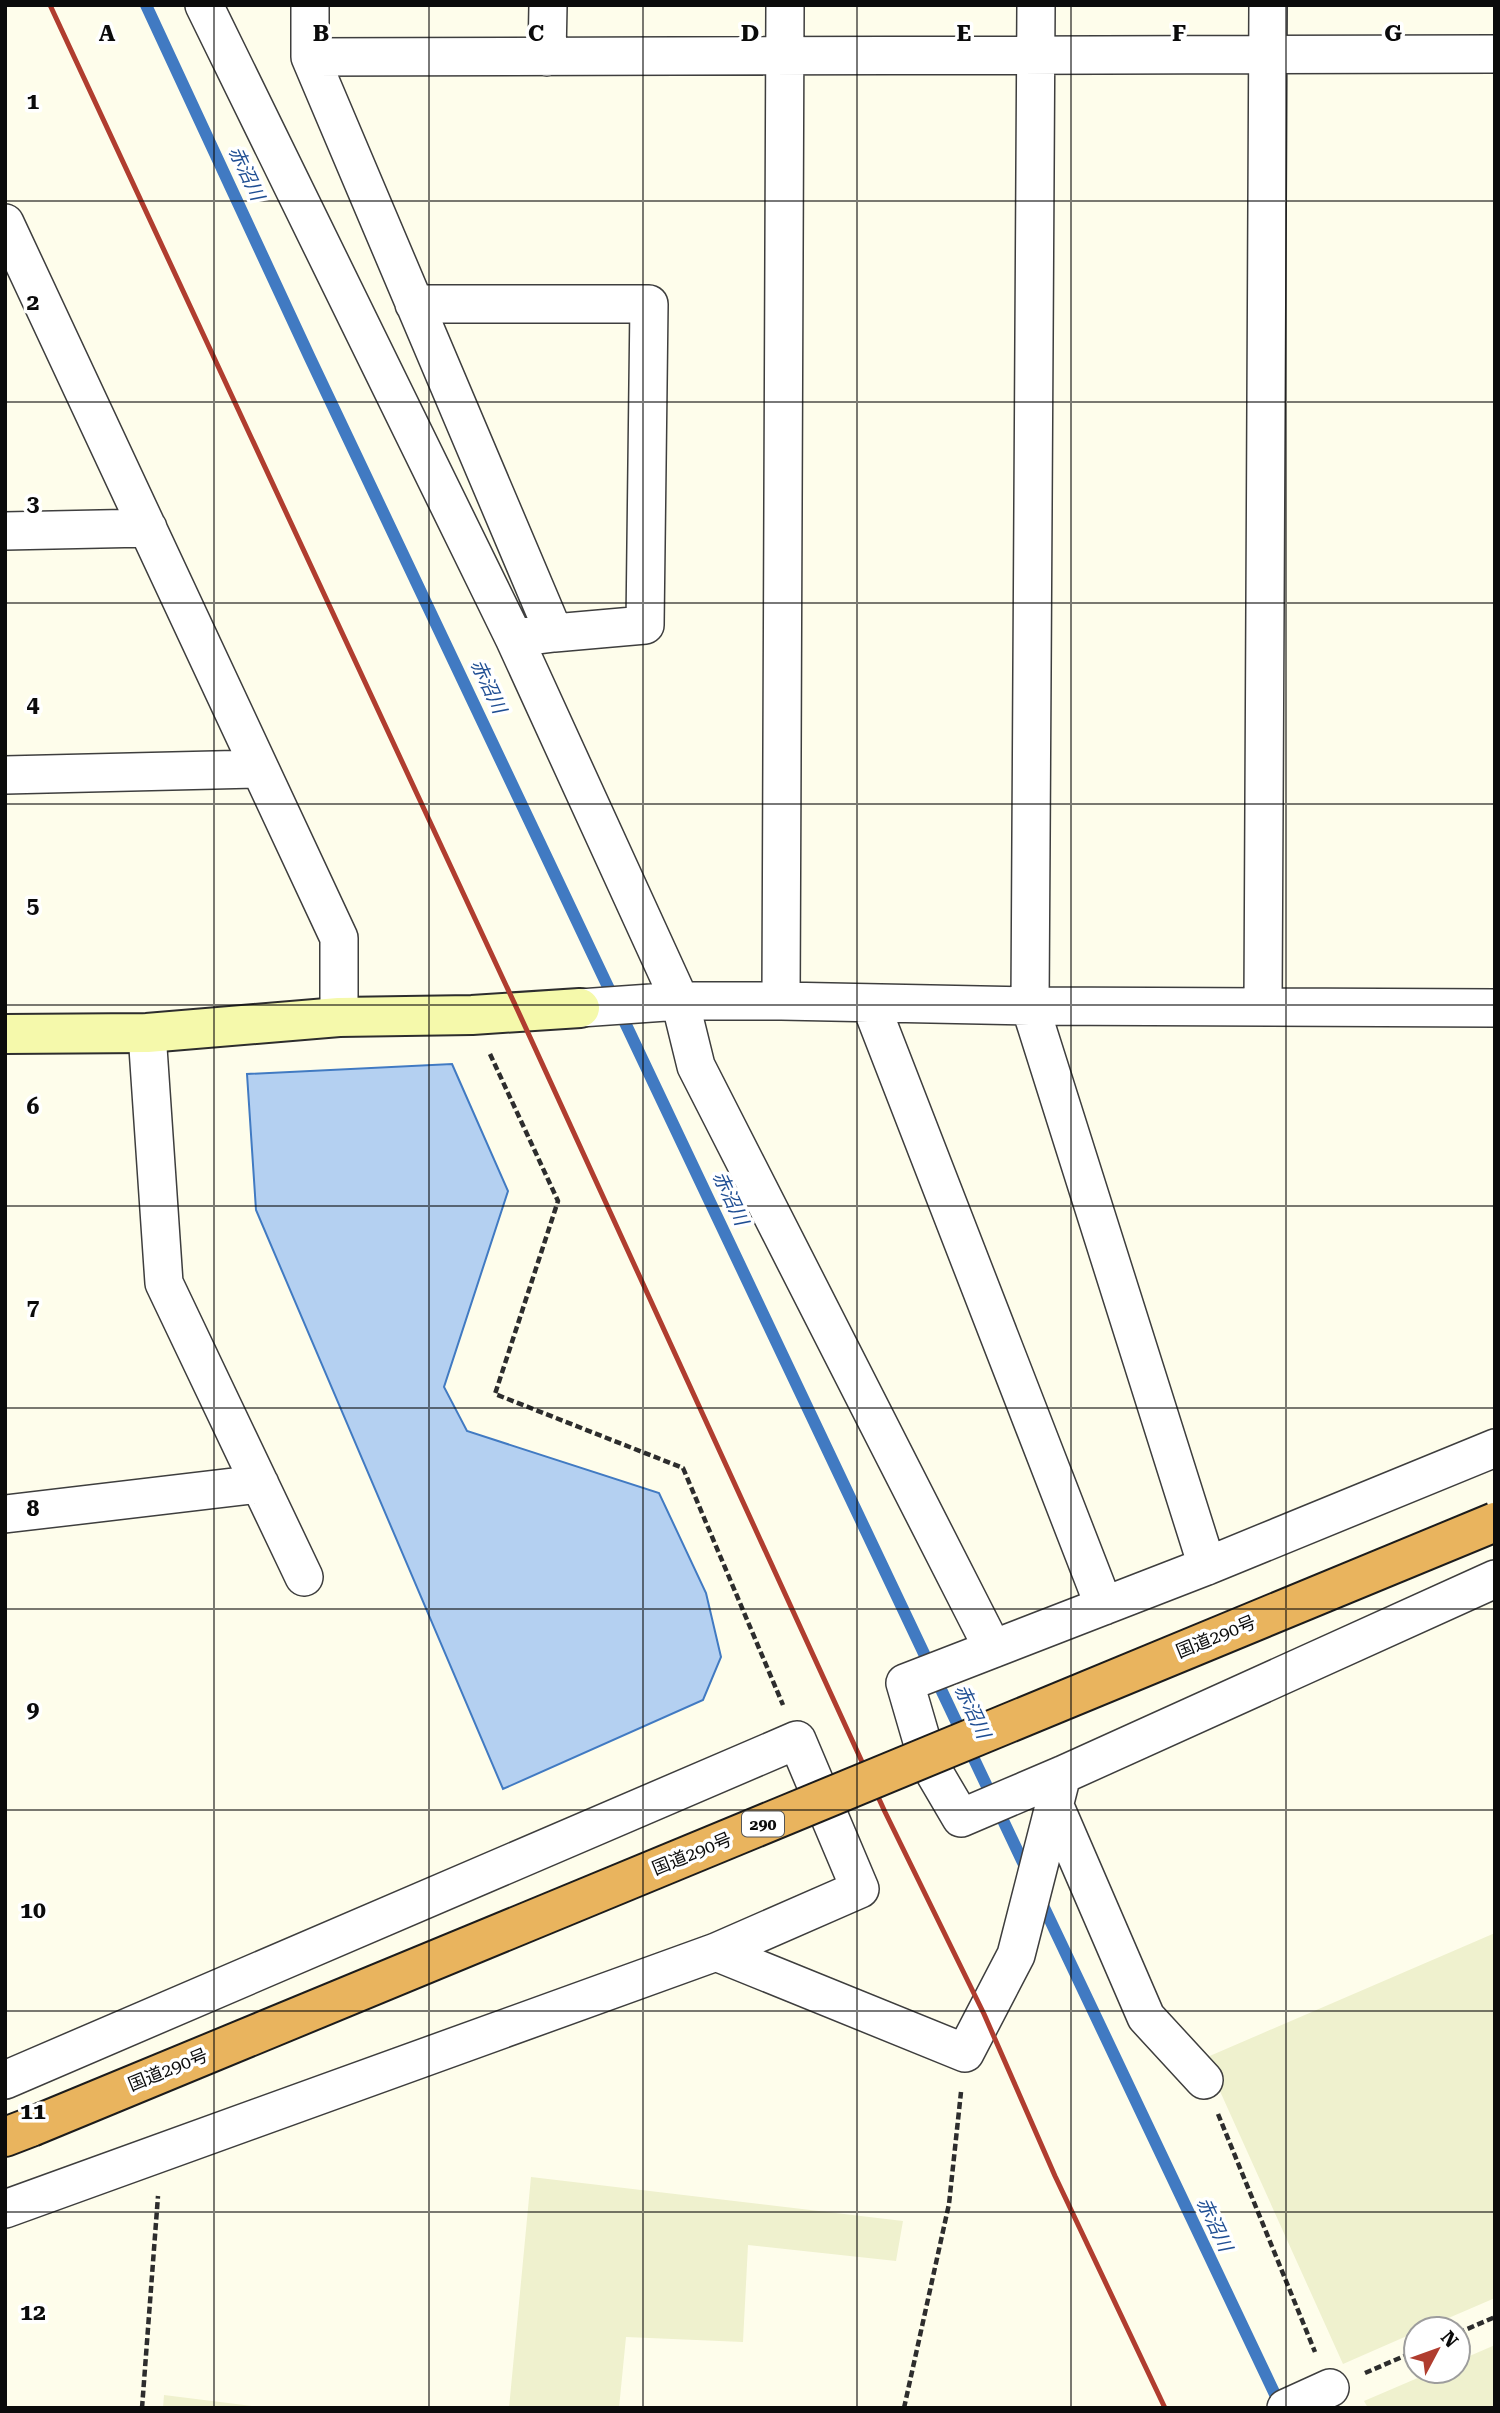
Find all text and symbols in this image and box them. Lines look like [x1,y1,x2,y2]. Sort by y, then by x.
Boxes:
text: A [99,20,116,47]
text: B [313,20,329,47]
text: C [528,20,544,47]
text: D [741,20,759,47]
text: E [957,20,971,47]
text: F [1172,20,1186,47]
text: G [1384,20,1402,47]
text: 1 [27,88,40,115]
water label: 赤沼川 [224,143,270,206]
text: 2 [27,289,39,316]
text: 3 [27,490,40,517]
water label: 赤沼川 [466,656,512,719]
text: 4 [27,691,40,718]
text: 5 [27,892,40,919]
text: 6 [27,1093,40,1120]
water label: 赤沼川 [708,1168,754,1231]
text: 7 [27,1294,40,1321]
text: 8 [27,1495,40,1522]
street label: 国道290号 [1173,1611,1259,1662]
water label: 赤沼川 [950,1681,996,1744]
text: 9 [27,1696,40,1723]
road number: 290 [742,1812,784,1836]
street label: 国道290号 [649,1828,735,1879]
text: 10 [20,1897,46,1924]
street label: 国道290号 [125,2044,211,2095]
text: 11 [20,2098,46,2125]
water label: 赤沼川 [1192,2194,1238,2257]
text: 12 [20,2299,46,2326]
north arrow [1402,2315,1472,2385]
text: N [1436,2326,1463,2353]

